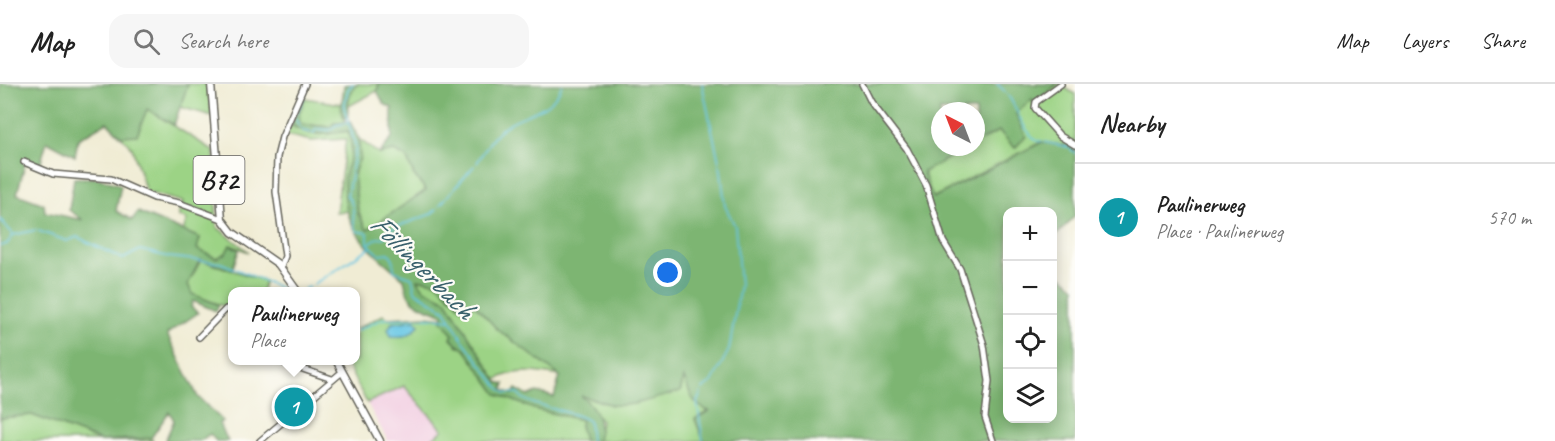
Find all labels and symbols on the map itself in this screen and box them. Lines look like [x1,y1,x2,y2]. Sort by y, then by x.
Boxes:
north arrow [931,102,985,156]
road number: B72 [194,156,244,204]
water label: Föllingerbach [362,205,486,329]
your location [653,258,682,287]
pin: 1 [274,384,314,430]

